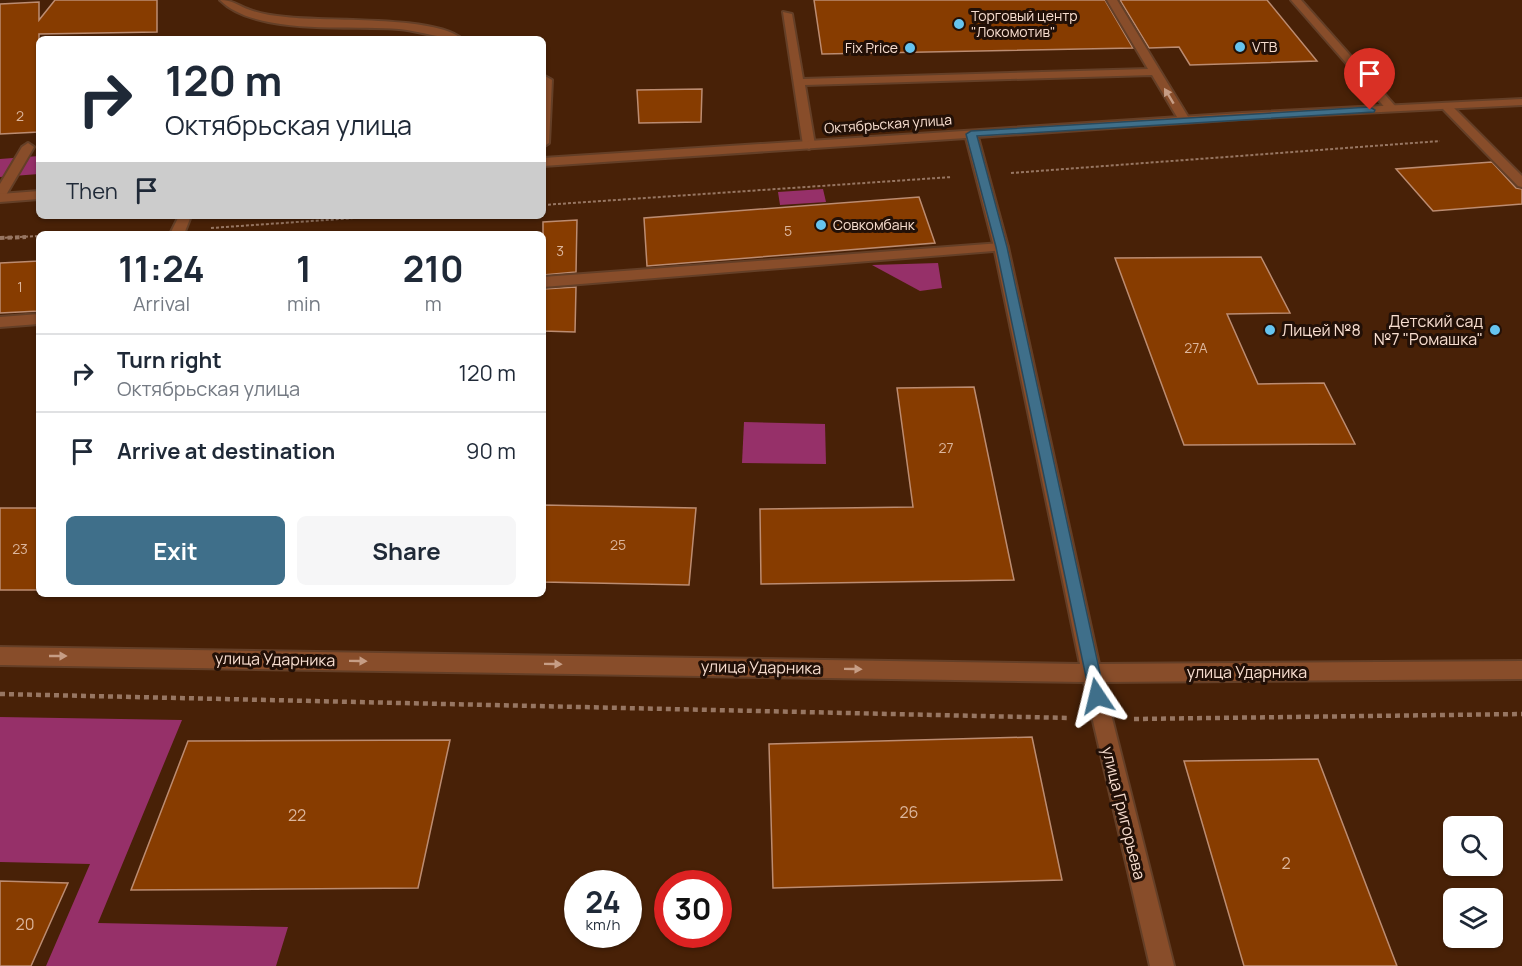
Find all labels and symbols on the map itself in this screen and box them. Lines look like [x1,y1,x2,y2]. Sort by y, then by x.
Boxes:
place label: Торговый центр "Локомотив" [971,6,1078,41]
marker: Торговый центр "Локомотив" [952,17,966,31]
place label: VTB [1252,37,1278,56]
place label: Fix Price [845,38,898,57]
marker: VTB [1233,40,1247,54]
marker: Fix Price [903,41,917,55]
pin [1344,48,1395,110]
one-way arrow [1164,88,1175,104]
house number: 2 [16,106,24,125]
street label: Октябрьская улица [823,110,953,137]
place label: Совкомбанк [833,215,916,234]
marker: Совкомбанк [814,218,828,232]
house number: 5 [784,221,792,240]
house number: 3 [556,241,564,260]
house number: 1 [17,277,23,296]
place label: Детский сад №7 "Ромашка" [1374,310,1483,350]
place label: Лицей №8 [1282,319,1361,341]
marker: Лицей №8 [1263,323,1277,337]
marker: Детский сад №7 "Ромашка" [1488,323,1502,337]
house number: 27А [1184,338,1208,357]
house number: 27 [938,438,954,457]
house number: 25 [610,535,626,554]
house number: 23 [12,539,28,558]
street label: улица Ударника [215,647,335,671]
one-way arrow [49,651,68,661]
street label: улица Ударника [701,655,821,679]
one-way arrow [349,656,368,665]
one-way arrow [544,659,563,669]
street label: улица Ударника [1187,661,1307,683]
one-way arrow [844,664,863,674]
position arrow [1065,664,1129,728]
street label: улица Григорьева [1097,744,1151,882]
house number: 26 [899,801,919,823]
house number: 22 [288,804,306,826]
house number: 2 [1281,852,1291,874]
speed limit sign: 30 [654,870,732,948]
house number: 20 [16,913,34,935]

